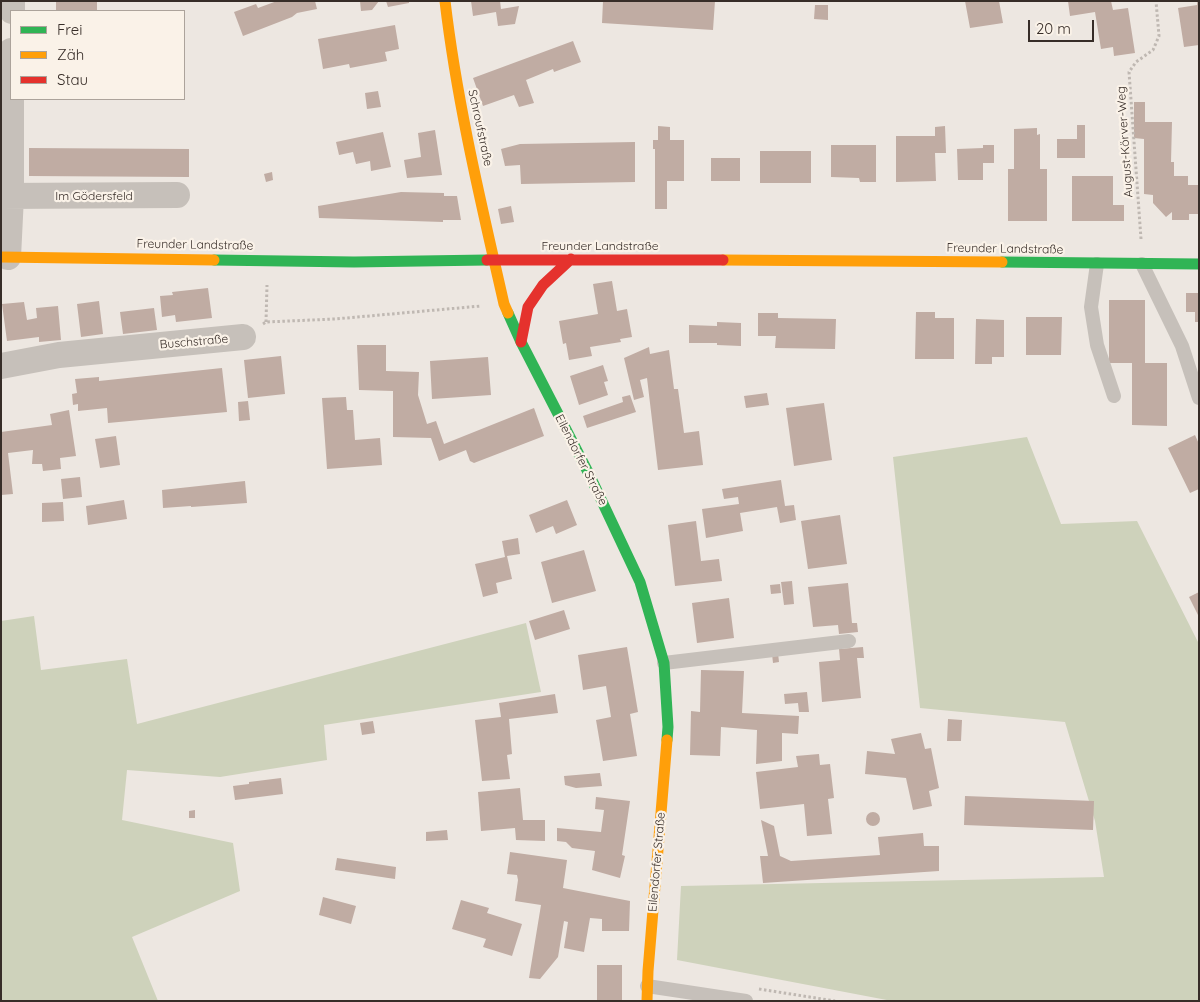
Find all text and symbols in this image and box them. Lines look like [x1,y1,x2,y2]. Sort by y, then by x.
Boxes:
legend [10,10,185,100]
scale bar [1030,10,1096,42]
text: 20 m [1036,19,1071,38]
text: Frei [57,20,83,39]
text: Zäh [57,45,84,64]
text: Stau [57,70,88,89]
street label: August-Körver-Weg [1114,86,1136,198]
street label: Schroufstraße [465,88,495,168]
street label: Im Gödersfeld [55,189,133,203]
street label: Freunder Landstraße [136,237,254,253]
street label: Freunder Landstraße [542,239,658,253]
street label: Freunder Landstraße [946,241,1064,257]
street label: Buschstraße [159,332,229,352]
street label: Eilendorfer Straße [552,412,610,508]
street label: Eilendorfer Straße [645,812,669,912]

